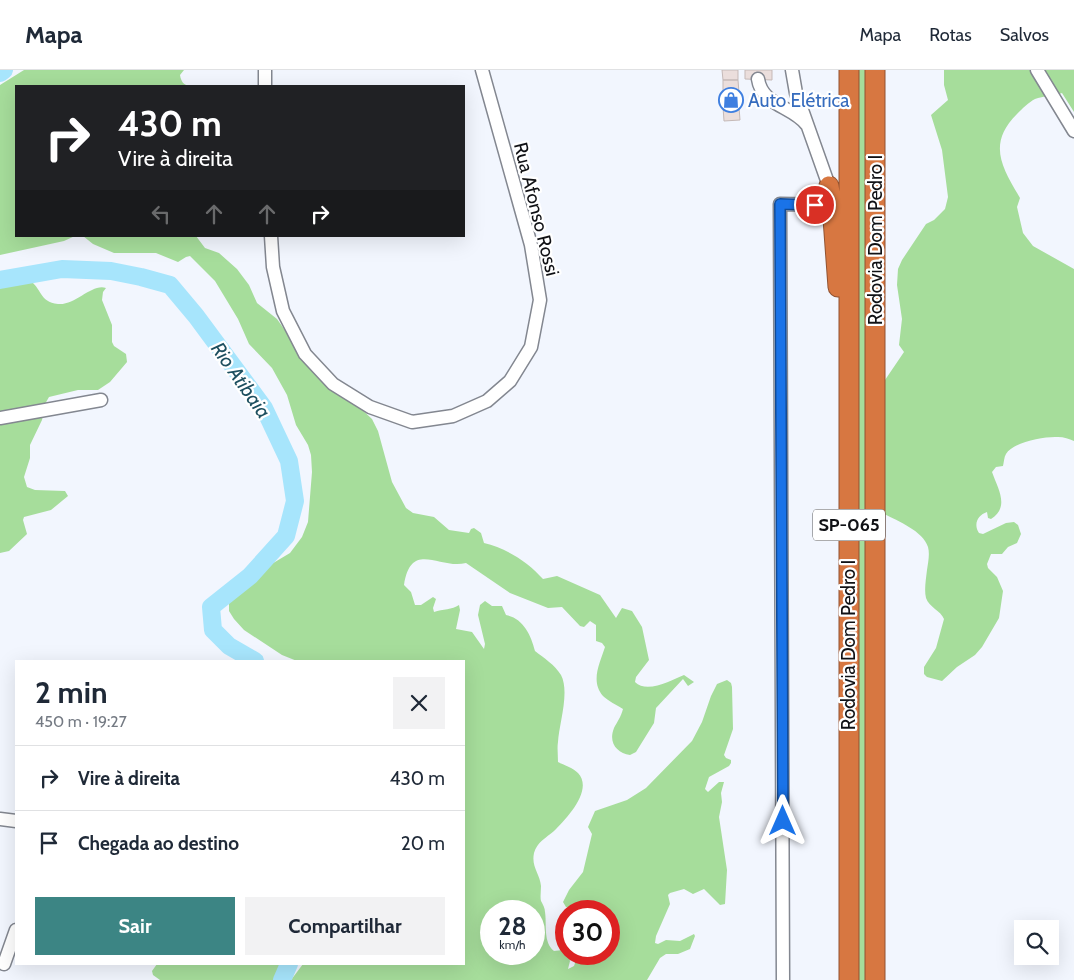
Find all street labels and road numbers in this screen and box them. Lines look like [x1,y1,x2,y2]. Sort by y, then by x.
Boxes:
street label: Rua Afonso Rossi [509,140,564,278]
street label: Rodovia Dom Pedro I [864,155,887,325]
road number: SP-065 [813,510,885,540]
street label: Rodovia Dom Pedro I [837,560,860,730]

